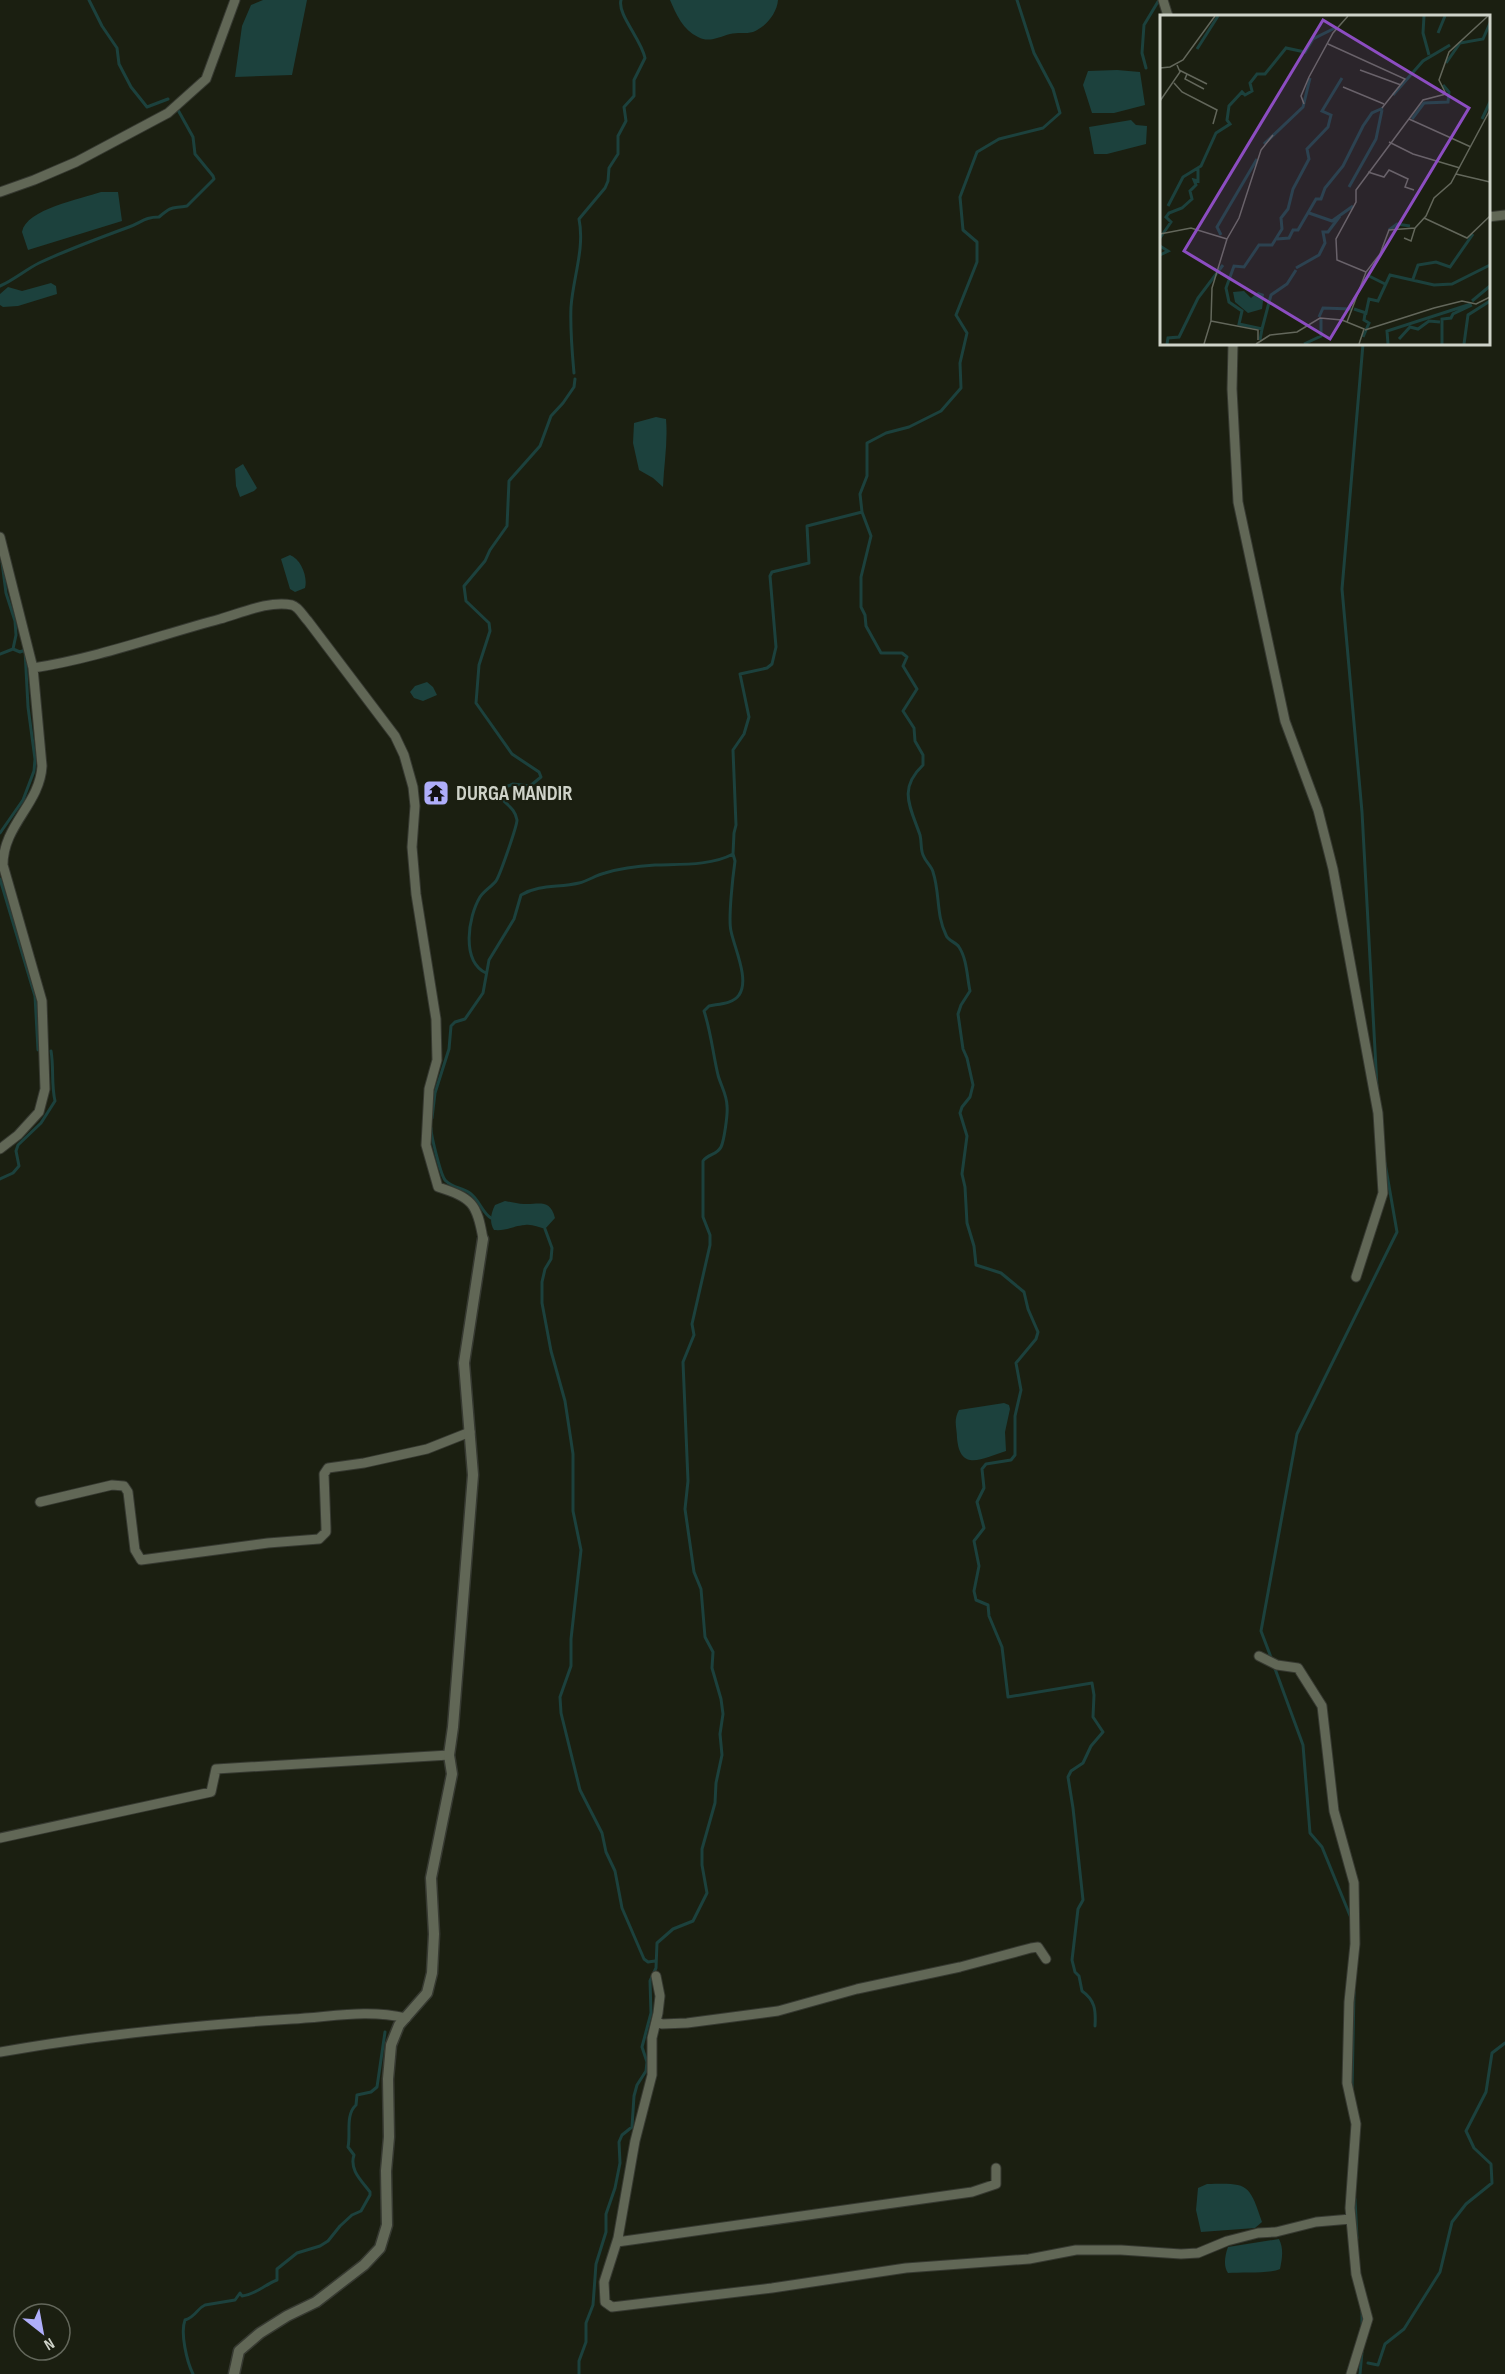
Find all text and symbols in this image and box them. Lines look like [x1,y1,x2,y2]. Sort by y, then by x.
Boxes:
inset map [1160,15,1490,345]
temple icon: DURGA MANDIR [421,778,451,808]
place label: DURGA MANDIR [456,781,573,806]
north arrow [12,2302,72,2362]
text: N [40,2333,58,2354]

